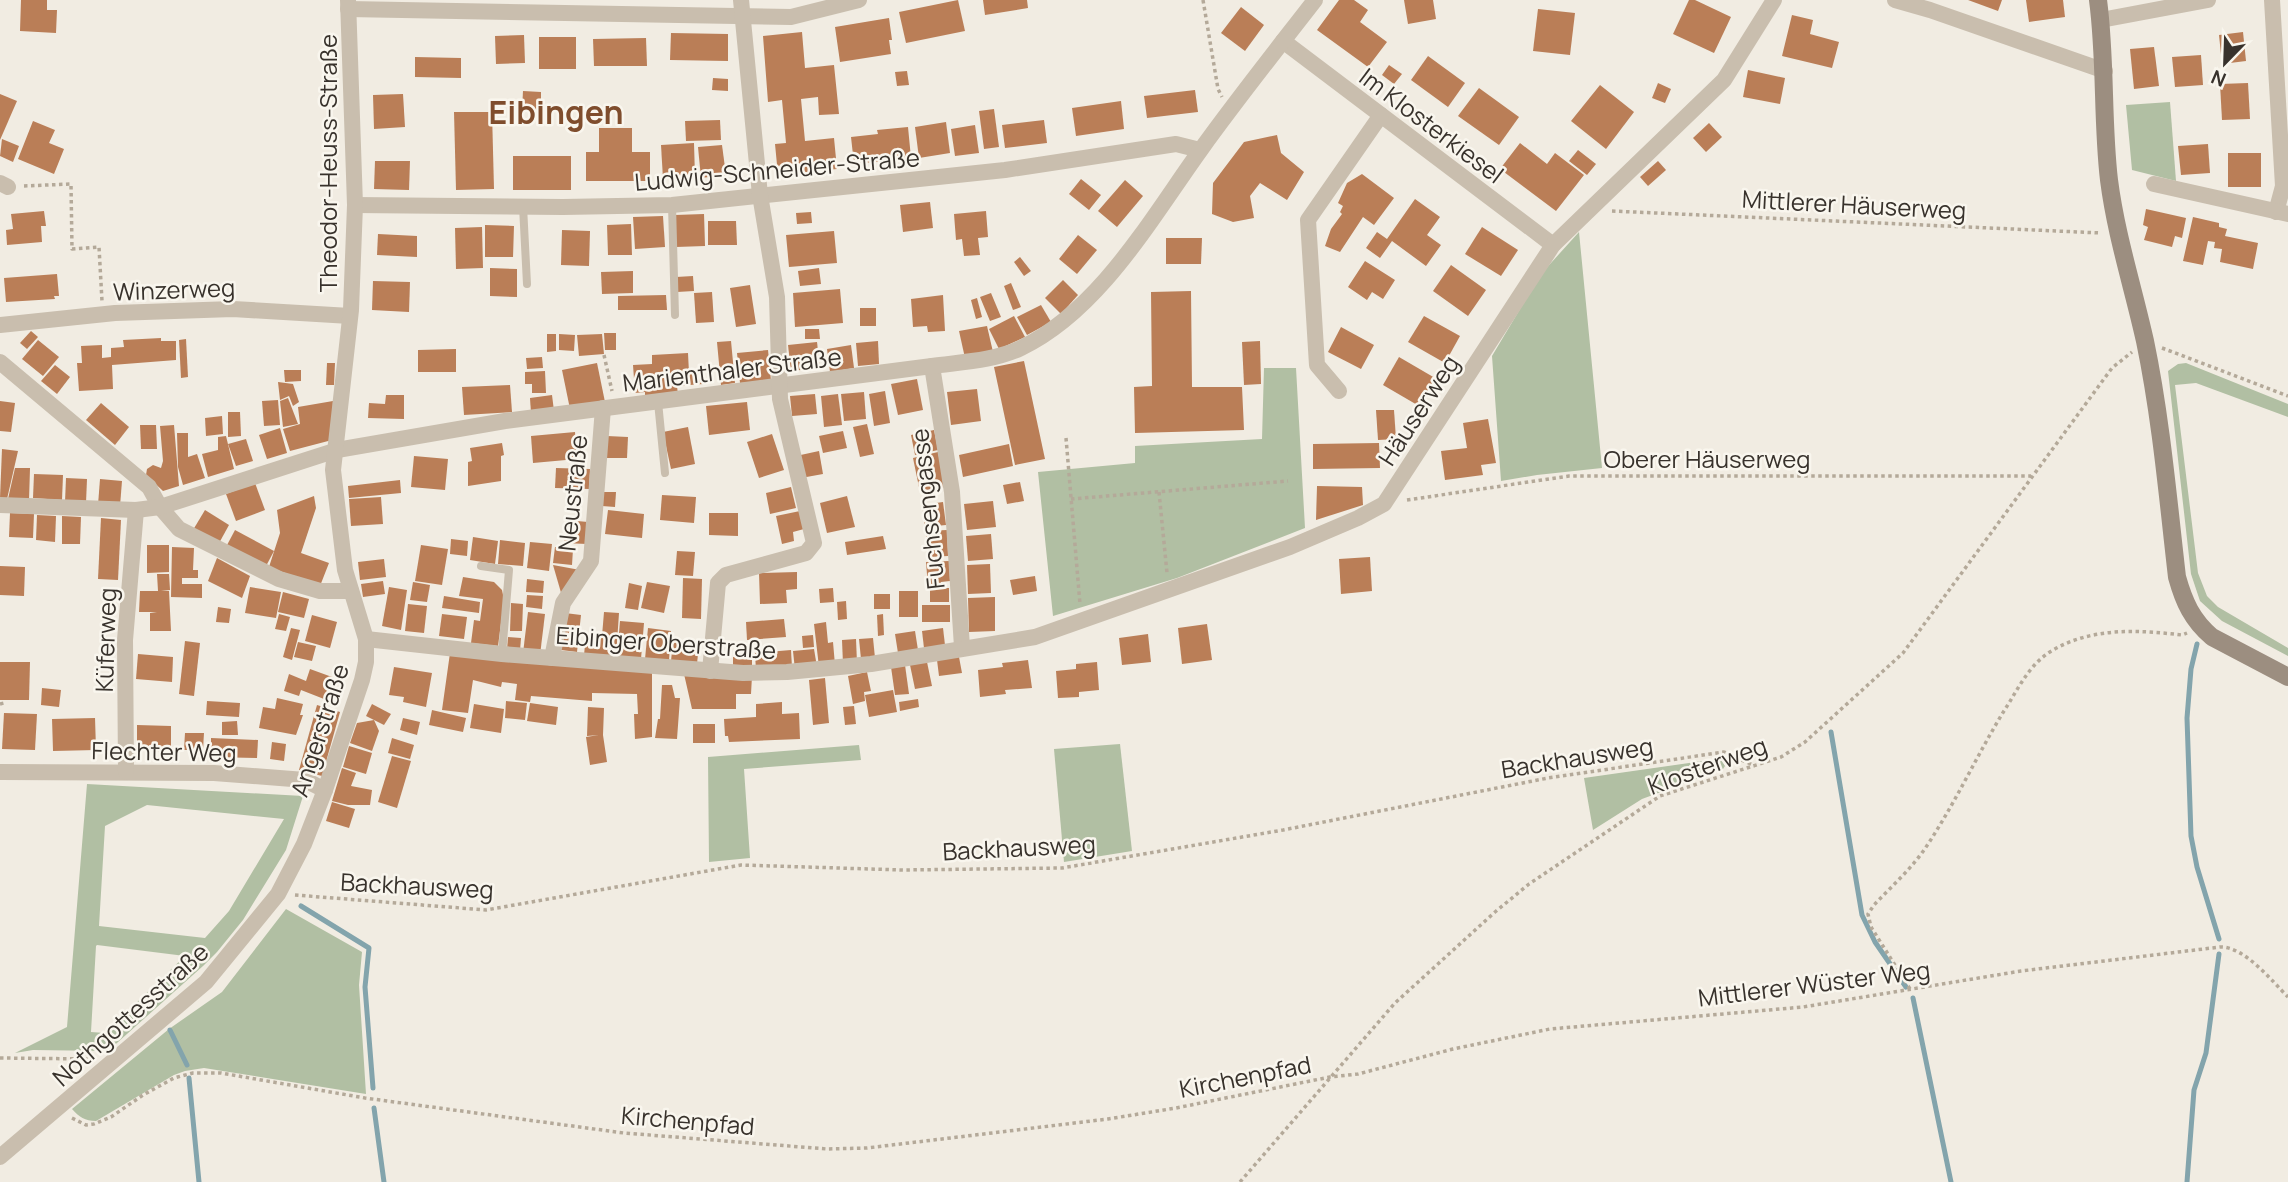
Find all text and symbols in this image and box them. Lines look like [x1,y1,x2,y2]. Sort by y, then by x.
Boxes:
north arrow [2190,28,2260,98]
street label: Theodor-Heuss-Straße [311,34,344,292]
street label: Im Klosterkiesel [1353,60,1511,190]
text: N [2207,64,2230,93]
district label: Eibingen [489,90,623,134]
street label: Ludwig-Schneider-Straße [633,140,921,198]
street label: Mittlerer Häuserweg [1741,182,1967,226]
street label: Winzerweg [112,270,236,308]
street label: Marienthaler Straße [621,339,843,399]
street label: Häuserweg [1370,348,1466,472]
street label: Fuchsengasse [902,427,952,591]
street label: Neustraße [549,433,595,553]
street label: Oberer Häuserweg [1604,442,1810,475]
street label: Küferweg [87,587,123,693]
street label: Eibinger Oberstraße [555,618,777,666]
street label: Angerstraße [282,659,356,801]
street label: Klosterweg [1643,728,1771,802]
street label: Backhausweg [1499,729,1655,785]
street label: Flechter Weg [91,733,237,769]
street label: Backhausweg [942,827,1096,867]
street label: Backhausweg [340,865,494,905]
street label: Nothgottesstraße [45,935,215,1093]
street label: Mittlerer Wüster Weg [1696,952,1932,1014]
street label: Kirchenpfad [1176,1047,1314,1105]
street label: Kirchenpfad [620,1098,756,1142]

